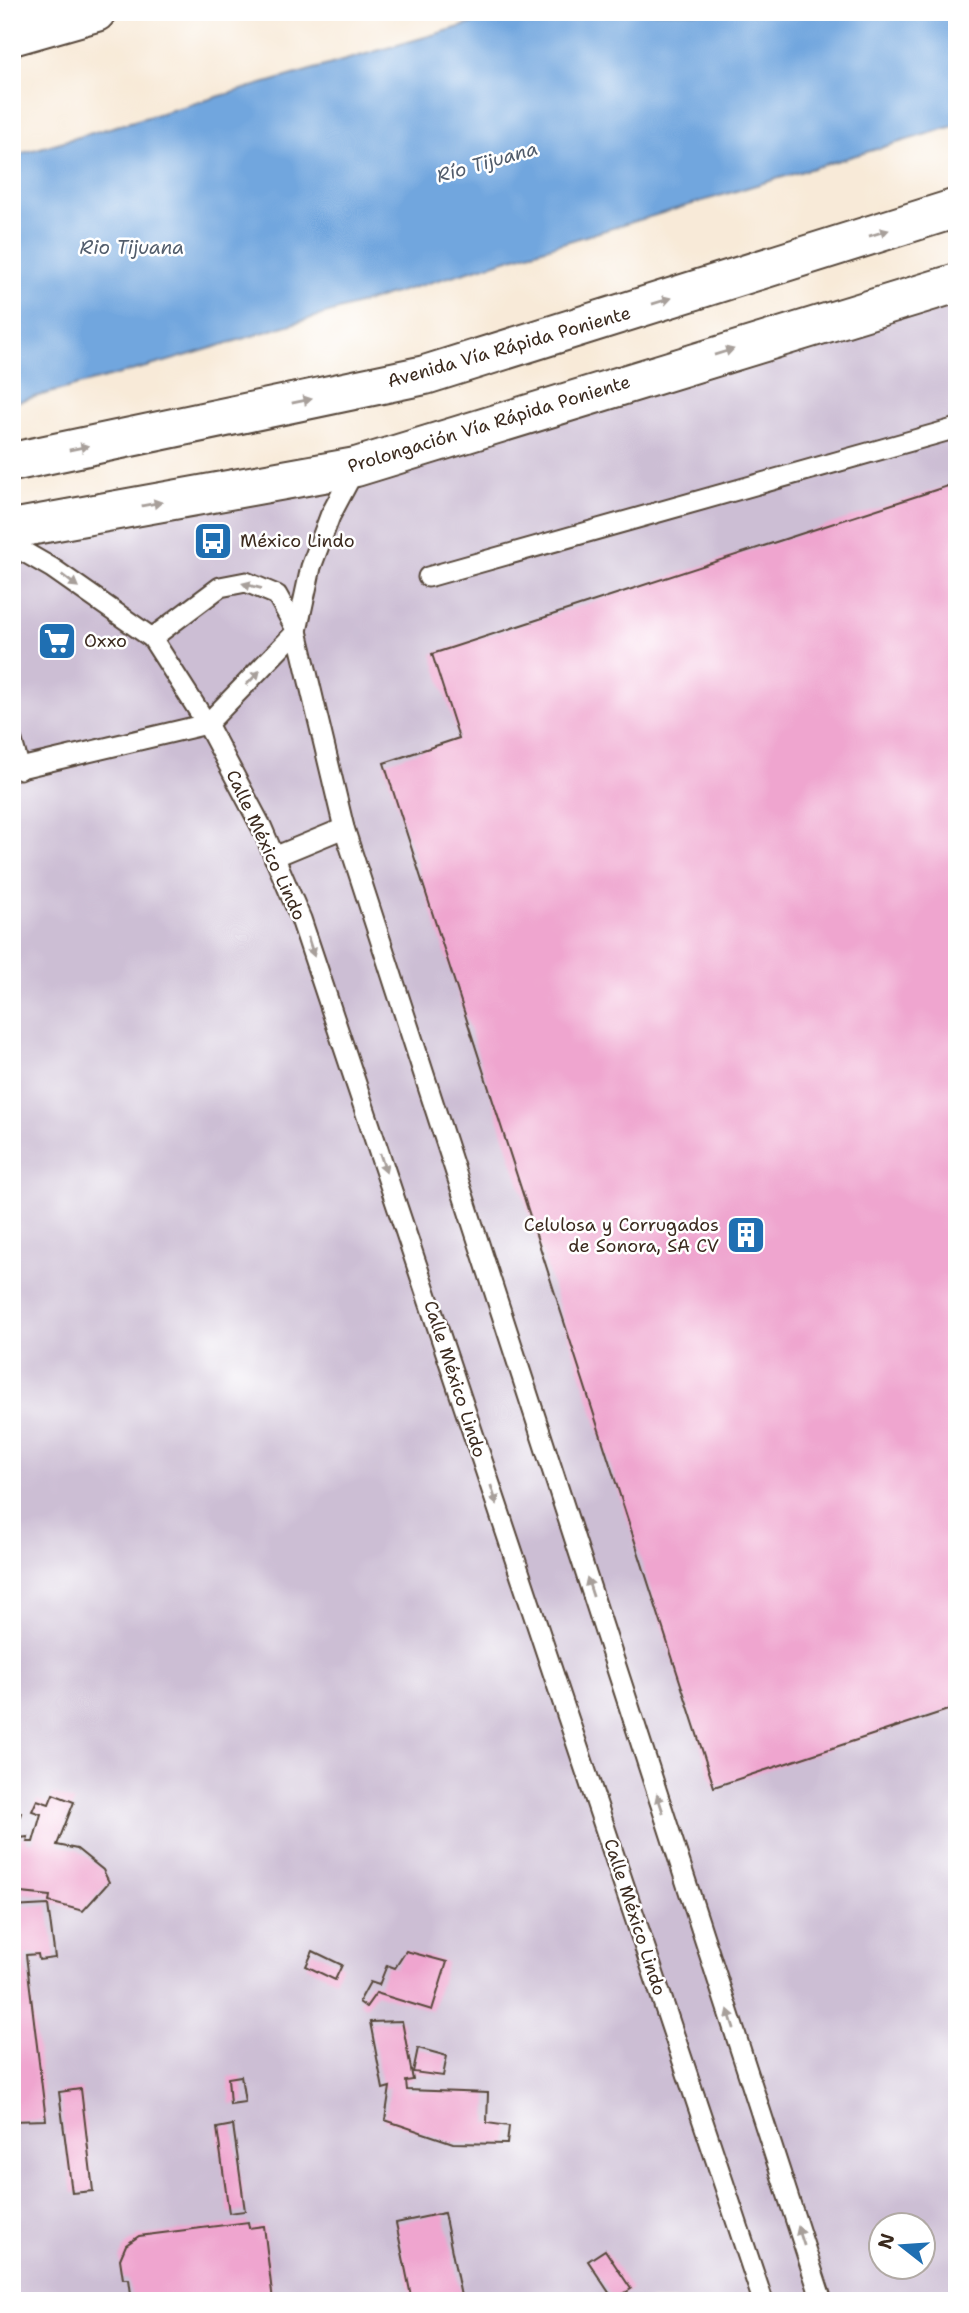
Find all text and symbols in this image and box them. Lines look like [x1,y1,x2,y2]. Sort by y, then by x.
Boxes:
water label: Río Tijuana [433,136,541,188]
one-way arrow [869,227,890,238]
water label: Rio Tijuana [80,235,184,260]
one-way arrow [652,295,673,306]
street label: Avenida Vía Rápida Poniente [384,301,634,393]
one-way arrow [714,347,735,357]
street label: Prolongación Vía Rápida Poniente [345,369,633,479]
one-way arrow [291,396,313,407]
one-way arrow [68,442,90,453]
one-way arrow [141,498,163,509]
bus stop icon: México Lindo [192,520,234,562]
place label: México Lindo [240,529,355,553]
one-way arrow [61,574,79,588]
one-way arrow [240,580,262,591]
supermarket icon: Oxxo [36,620,78,662]
place label: Oxxo [84,629,127,653]
one-way arrow [245,670,262,687]
street label: Calle México Lindo [221,766,311,924]
one-way arrow [306,936,317,957]
one-way arrow [378,1152,389,1173]
place label: Celulosa y Corrugados de Sonora, SA CV [524,1213,719,1258]
building icon: Celulosa y Corrugados de Sonora, SA CV [725,1214,767,1256]
street label: Calle México Lindo [418,1298,492,1460]
one-way arrow [489,1484,500,1505]
one-way arrow [584,1576,595,1597]
one-way arrow [655,1792,665,1813]
street label: Calle México Lindo [598,1836,672,1998]
one-way arrow [725,2009,735,2030]
north arrow [867,2212,937,2282]
one-way arrow [795,2225,805,2246]
text: N [872,2230,900,2252]

